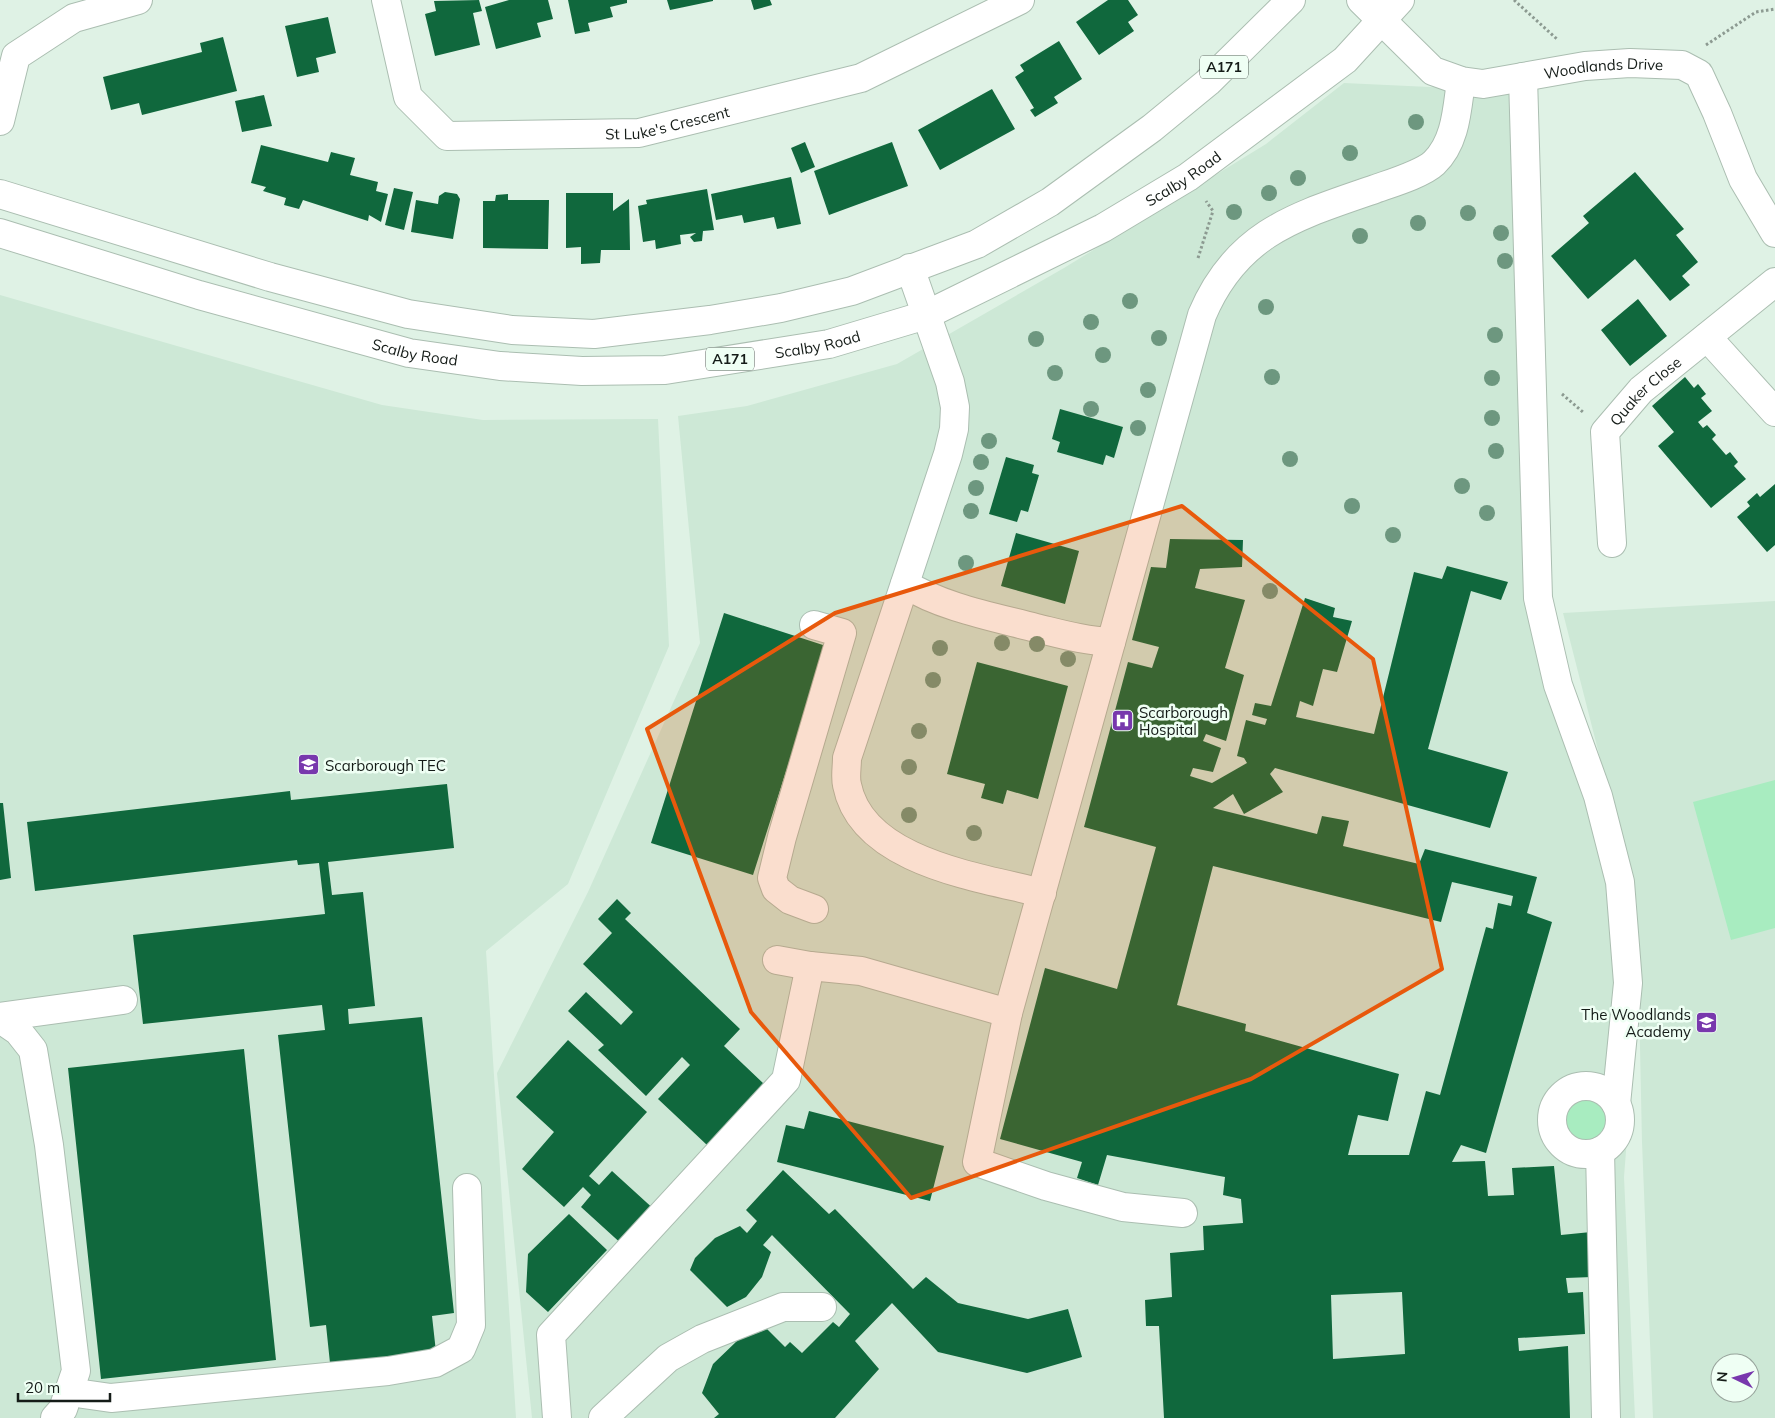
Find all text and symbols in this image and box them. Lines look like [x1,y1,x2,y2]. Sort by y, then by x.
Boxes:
street label: Woodlands Drive [1542,53,1664,83]
road number: A171 [1200,56,1248,78]
street label: St Luke's Crescent [605,102,731,143]
street label: Scalby Road [1142,146,1225,210]
street label: Scalby Road [773,326,862,362]
street label: Scalby Road [370,334,459,369]
road number: A171 [706,348,754,370]
street label: Quaker Close [1605,352,1685,429]
place label: Scarborough Hospital [1139,703,1228,739]
hospital icon: Scarborough Hospital [1111,709,1135,733]
school or university icon: Scarborough TEC [297,753,321,777]
place label: Scarborough TEC [325,756,446,775]
place label: The Woodlands Academy [1581,1005,1691,1041]
school or university icon: The Woodlands Academy [1695,1011,1719,1035]
north arrow [1710,1353,1760,1403]
scale bar [18,1370,110,1402]
text: N [1713,1371,1731,1383]
text: 20 m [25,1378,60,1397]

